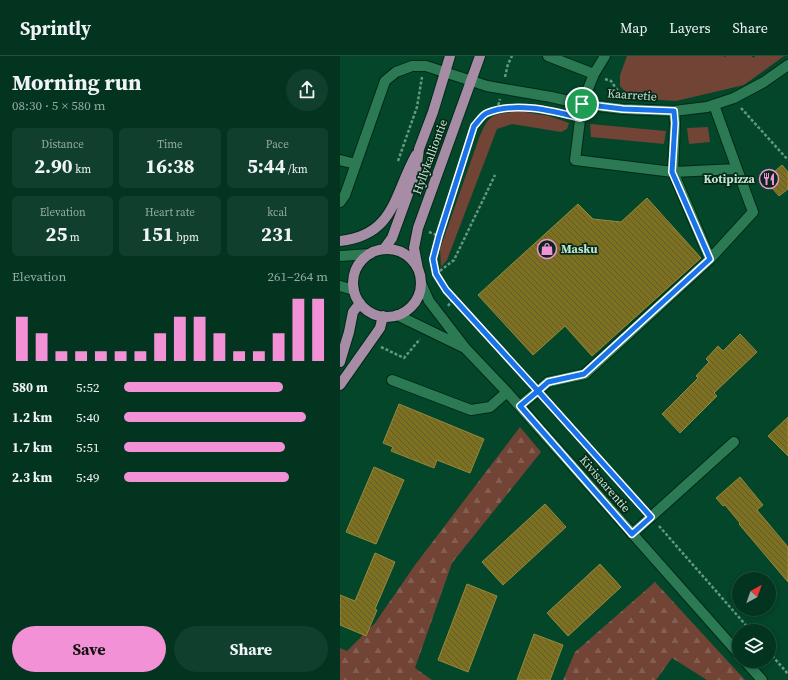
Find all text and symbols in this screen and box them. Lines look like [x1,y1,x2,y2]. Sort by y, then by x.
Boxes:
text: Sprintly [20,15,91,41]
text: Map [620,18,647,38]
text: Layers [669,18,711,38]
text: Share [733,18,768,38]
text: Morning run [12,67,142,97]
button: share [286,69,328,111]
street label: Kaarretie [607,85,657,105]
pin [565,87,599,121]
icon: arrive [571,93,593,115]
text: 08:30 · 5 × 580 m [12,97,106,114]
street label: Hyllykalliontie [409,117,451,197]
text: Distance [41,137,84,152]
text: Time [157,137,183,152]
text: Pace [266,137,289,152]
text: 2.90 [34,152,73,180]
text: 16:38 [145,152,195,180]
text: 5:44 [247,152,286,180]
text: km [73,162,91,177]
text: /km [286,162,308,177]
restaurant icon: Kotipizza [758,168,780,190]
place label: Kotipizza [704,171,756,187]
text: Elevation [40,205,86,220]
text: Heart rate [145,205,195,220]
text: kcal [267,205,287,220]
text: 25 [46,220,67,248]
text: 151 [141,220,174,248]
text: 231 [261,220,294,248]
text: m [67,230,80,245]
text: bpm [174,230,199,245]
shop icon: Masku [536,238,558,260]
place label: Masku [561,241,598,257]
text: Elevation [12,268,66,285]
text: 261–264 m [268,268,328,285]
text: 580 m [12,379,48,396]
text: 5:52 [76,379,99,396]
text: 1.2 km [12,409,52,426]
text: 5:40 [76,409,99,426]
text: 1.7 km [12,439,52,456]
text: 5:51 [76,439,99,456]
street label: Kivisaarentie [576,452,634,516]
text: 2.3 km [12,469,52,486]
text: 5:49 [76,469,99,486]
north arrow [732,572,776,616]
map controls [732,572,776,668]
button: layers [732,624,776,668]
button: Save [12,626,166,672]
button: Share [174,626,328,672]

